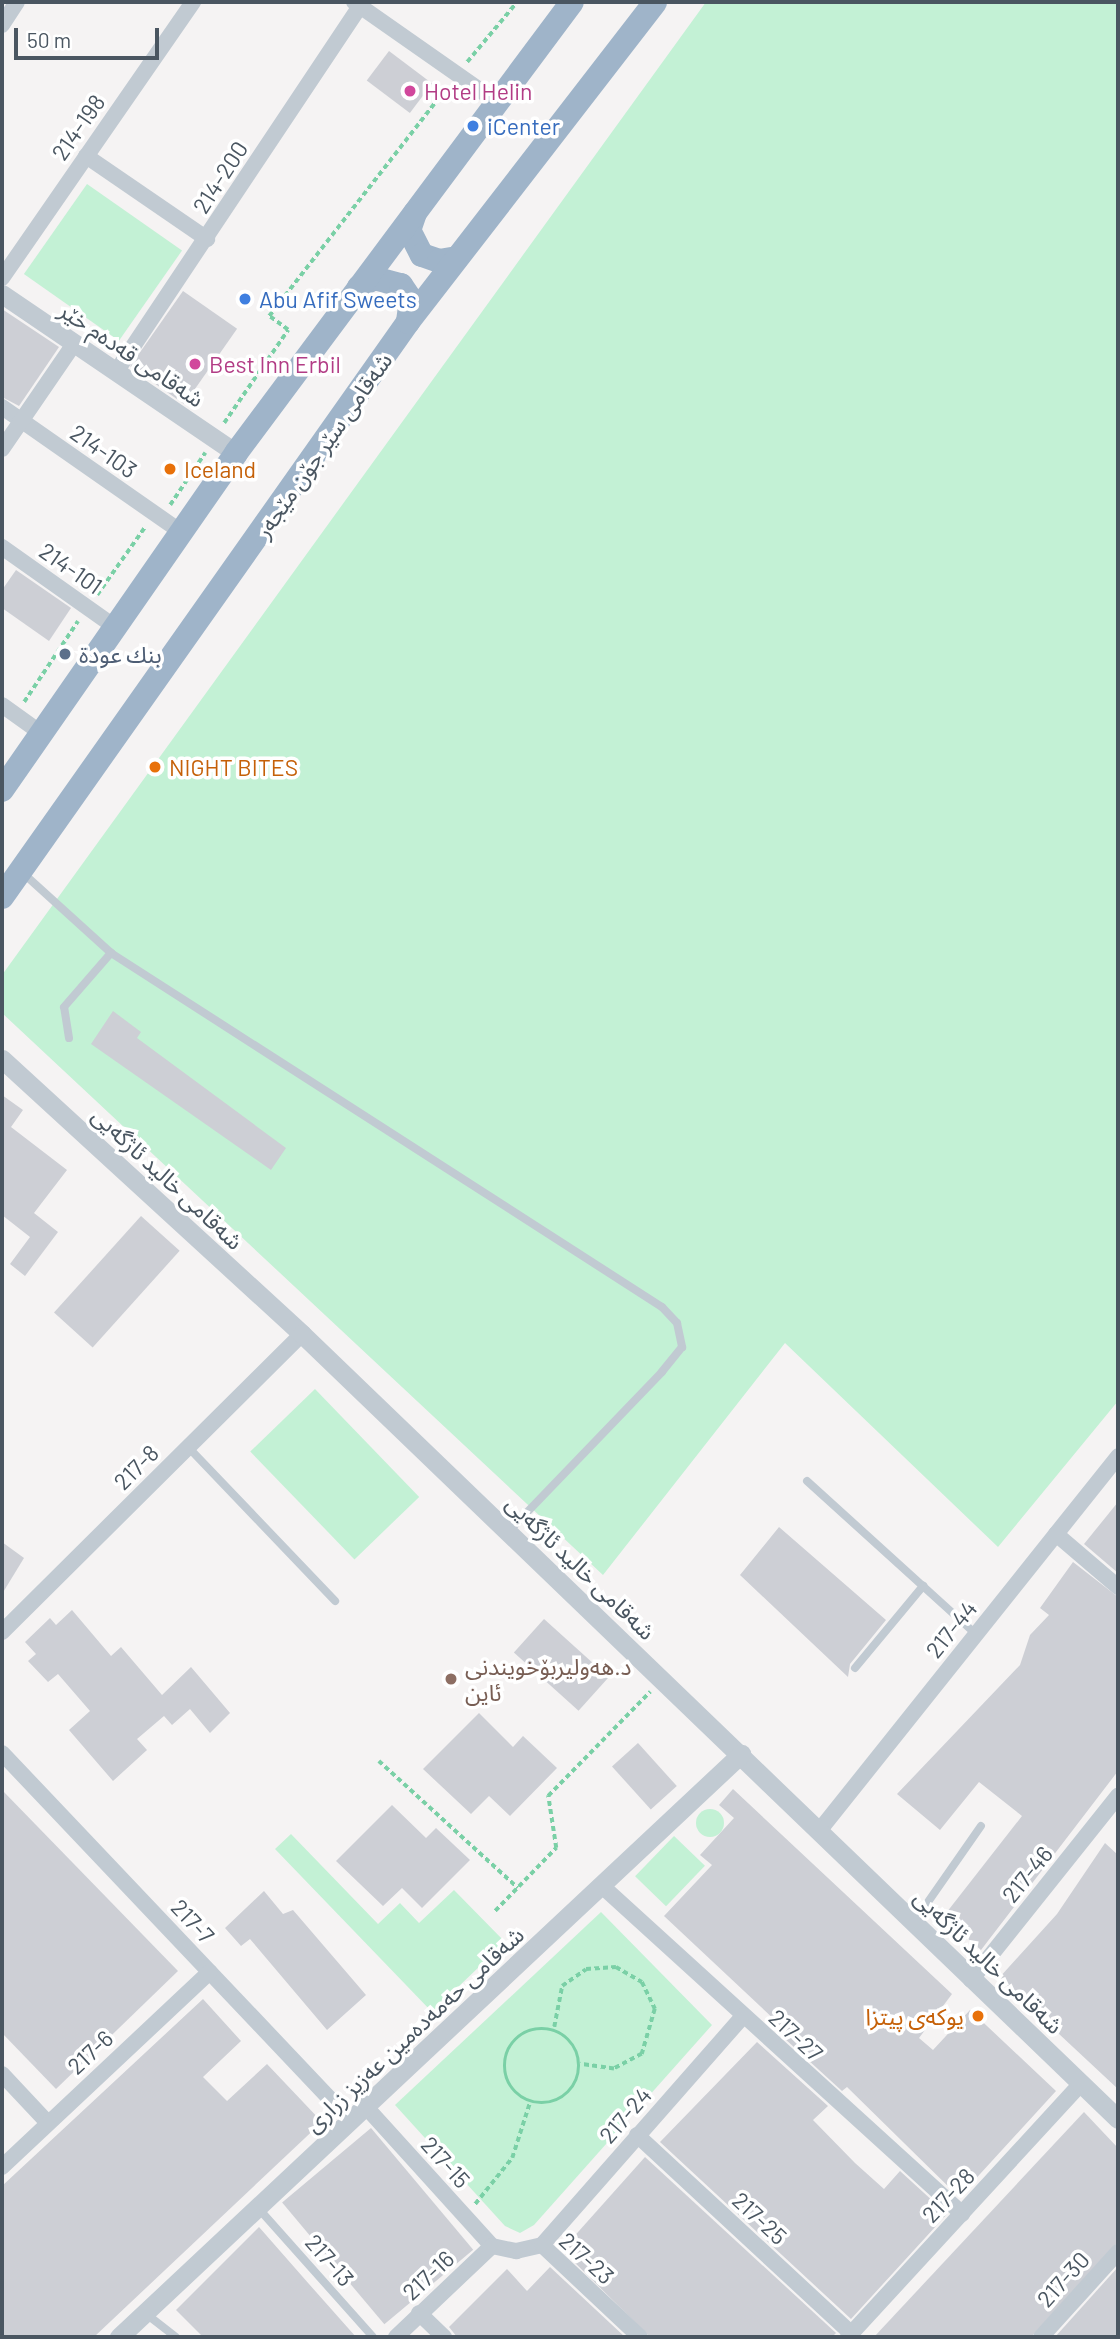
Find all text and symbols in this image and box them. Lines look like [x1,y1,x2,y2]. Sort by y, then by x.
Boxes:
scale bar [18,14,163,58]
text: 50 m [27,27,71,52]
place label: Hotel Helin [424,77,532,105]
marker: Hotel Helin [402,83,418,99]
street label: 214-198 [46,89,110,165]
place label: iCenter [487,112,560,140]
marker: iCenter [465,118,481,134]
street label: 214-200 [187,136,253,218]
place label: Abu Afif Sweets [259,285,417,313]
marker: Abu Afif Sweets [237,291,253,307]
street label: شەقامی قەدەم خێر [54,295,210,413]
street label: شەقامی سێر جۆن مێجەر [249,347,397,543]
place label: Best Inn Erbil [209,350,341,378]
marker: Best Inn Erbil [187,356,203,372]
street label: 214-103 [65,418,143,484]
place label: Iceland [184,455,256,483]
marker: Iceland [162,461,178,477]
street label: 214-101 [34,537,108,599]
place label: بنك عودة [79,640,162,668]
marker: بنك عودة [57,646,73,662]
place label: NIGHT BITES [169,753,298,781]
marker: NIGHT BITES [147,759,163,775]
street label: شەقامی خالید ئاژگەیی [87,1101,249,1255]
street label: 217-8 [108,1439,164,1495]
street label: شەقامی خالید ئاژگەیی [501,1489,661,1645]
street label: 217-44 [920,1595,982,1663]
place label: د.هه‌ولیربۆخویندنی ئاین [465,1652,632,1706]
marker: د.هه‌ولیربۆخویندنی ئاین [443,1671,459,1687]
street label: 217-46 [996,1840,1058,1908]
street label: شەقامی خالید ئاژگەیی [909,1883,1069,2039]
street label: 217-7 [166,1893,220,1949]
street label: شەقامی حەمەدەمین عەزیز زراری [299,1920,529,2138]
place label: یوکەی پیتزا [865,2002,964,2030]
street label: 217-27 [763,2003,829,2067]
marker: یوکەی پیتزا [970,2008,986,2024]
street label: 217-6 [62,2024,118,2080]
street label: 217-24 [593,2081,657,2149]
street label: 217-15 [416,2131,476,2193]
street label: 217-28 [916,2162,980,2228]
street label: 217-25 [727,2186,793,2250]
street label: 217-23 [554,2226,620,2290]
street label: 217-13 [300,2228,360,2292]
street label: 217-16 [397,2244,459,2306]
street label: 217-30 [1031,2246,1095,2312]

